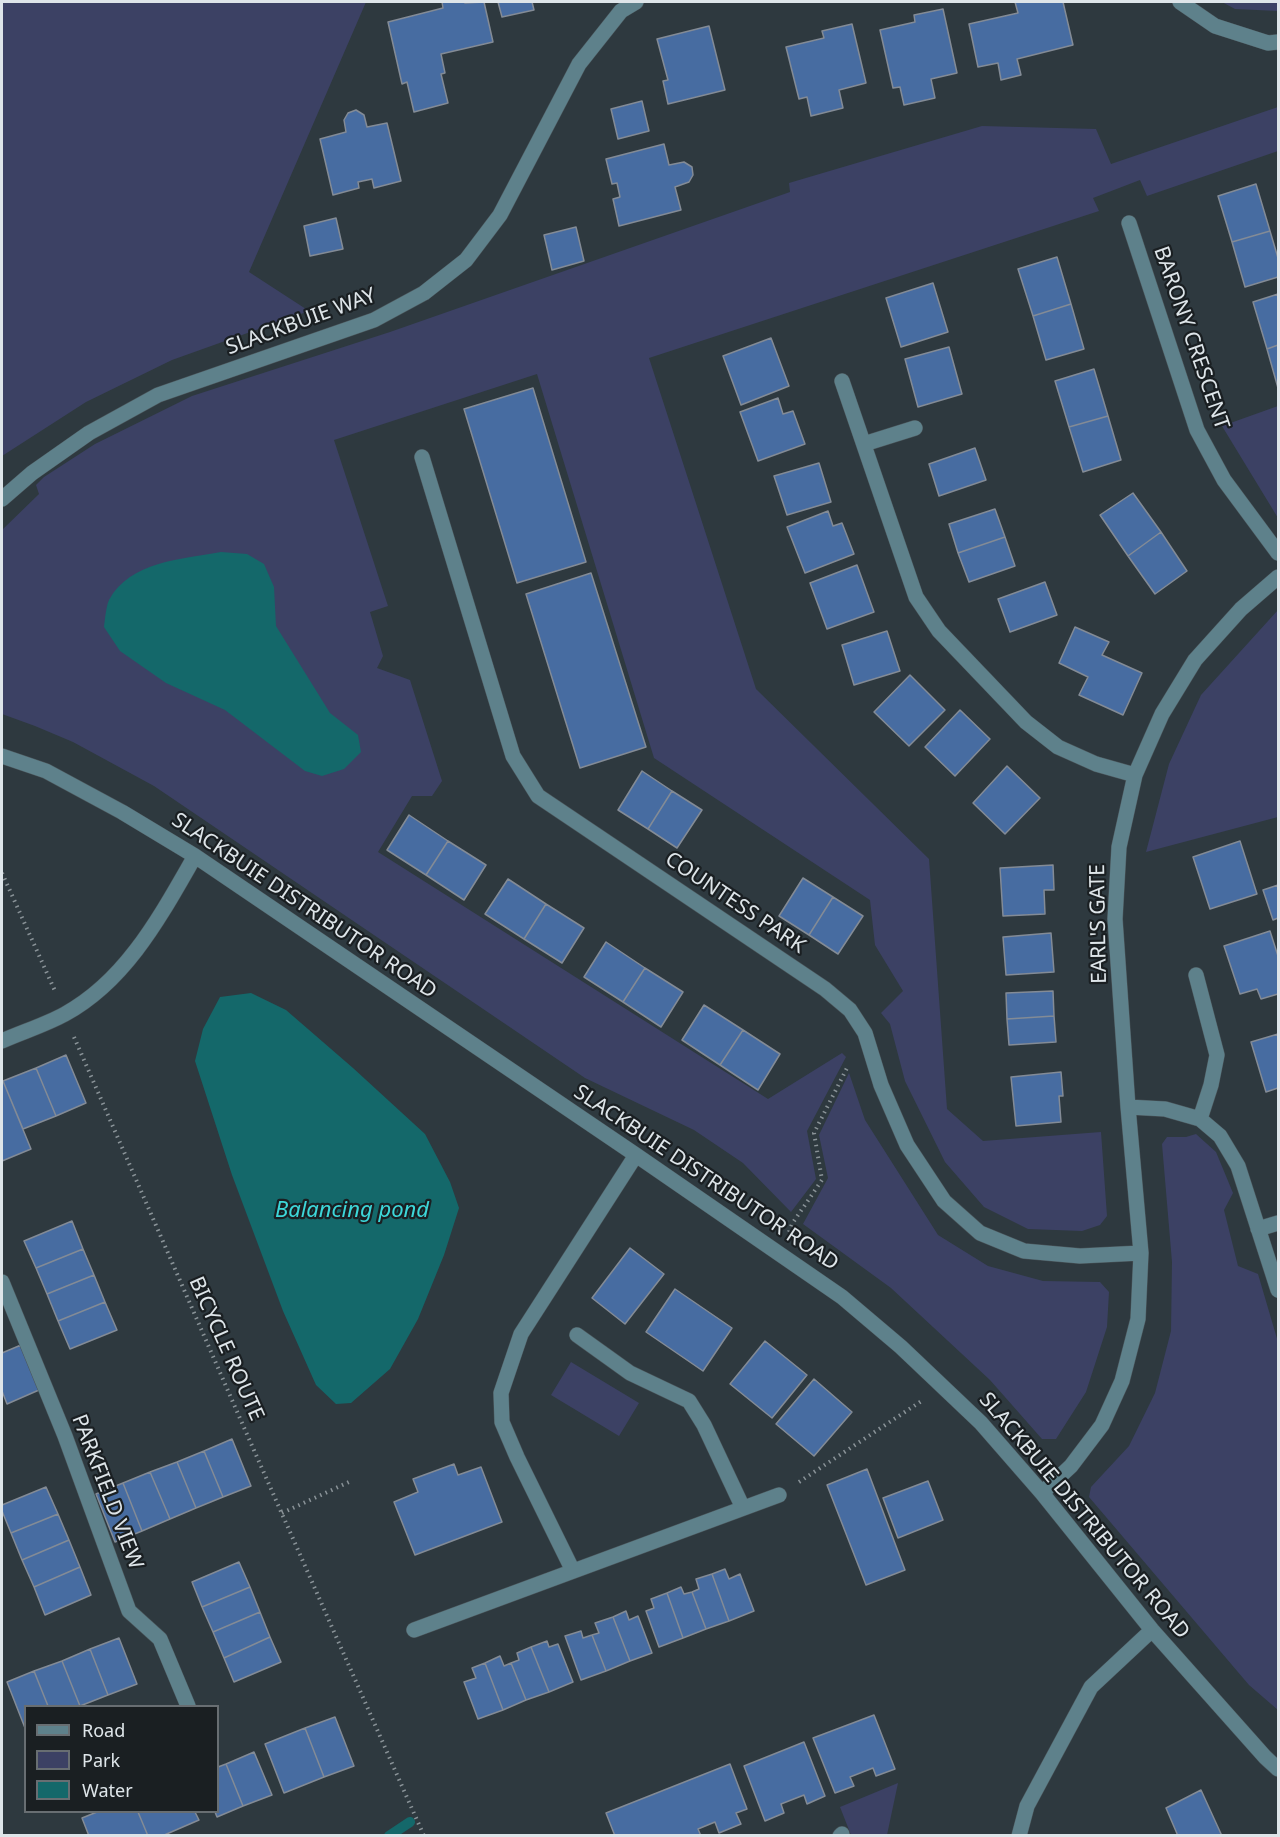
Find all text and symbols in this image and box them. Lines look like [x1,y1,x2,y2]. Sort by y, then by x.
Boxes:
street label: BARONY CRESCENT [1148,243,1234,433]
street label: SLACKBUIE WAY [223,283,379,361]
street label: SLACKBUIE DISTRIBUTOR ROAD [167,808,441,1004]
street label: COUNTESS PARK [660,847,810,959]
street label: EARL'S GATE [1085,864,1113,984]
street label: SLACKBUIE DISTRIBUTOR ROAD [569,1080,843,1276]
water label: Balancing pond [275,1198,429,1224]
street label: BICYCLE ROUTE [183,1273,269,1425]
street label: SLACKBUIE DISTRIBUTOR ROAD [973,1388,1195,1644]
street label: PARKFIELD VIEW [66,1411,148,1573]
legend [24,1705,219,1813]
text: Road [82,1718,125,1742]
text: Park [82,1748,120,1772]
text: Water [82,1778,133,1802]

